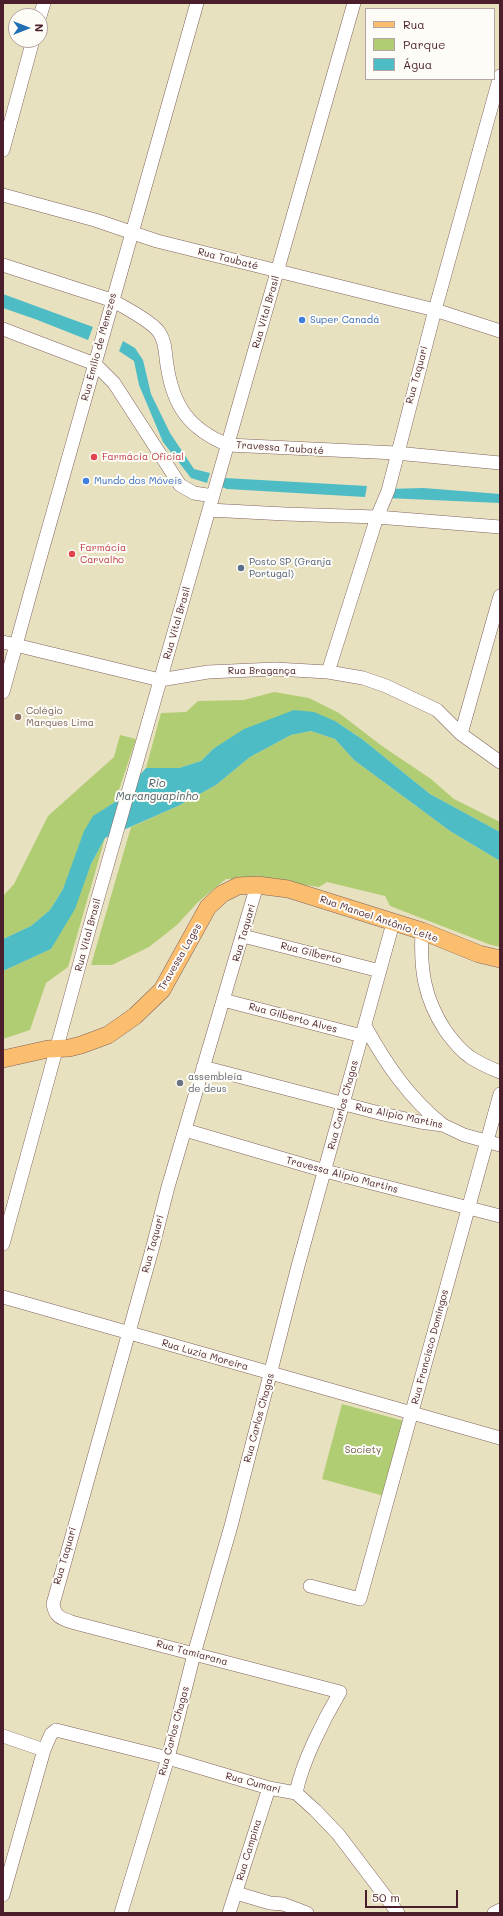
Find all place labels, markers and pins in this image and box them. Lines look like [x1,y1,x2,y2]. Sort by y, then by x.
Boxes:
place label: Super Canadá [310,314,379,326]
marker: Super Canadá [297,315,307,325]
place label: Farmácia Oficial [102,451,184,463]
marker: Farmácia Oficial [89,452,99,462]
place label: Mundo dos Móveis [94,475,182,487]
marker: Mundo dos Móveis [81,476,91,486]
place label: Farmácia Carvalho [80,542,126,566]
marker: Farmácia Carvalho [67,549,77,559]
place label: Posto SP (Granja Portugal) [249,556,332,580]
marker: Posto SP (Granja Portugal) [236,563,246,573]
place label: Colégio Marques Lima [26,705,94,728]
marker: Colégio Marques Lima [13,712,23,722]
place label: assembleia de deus [188,1071,242,1094]
marker: assembleia de deus [175,1078,185,1088]

